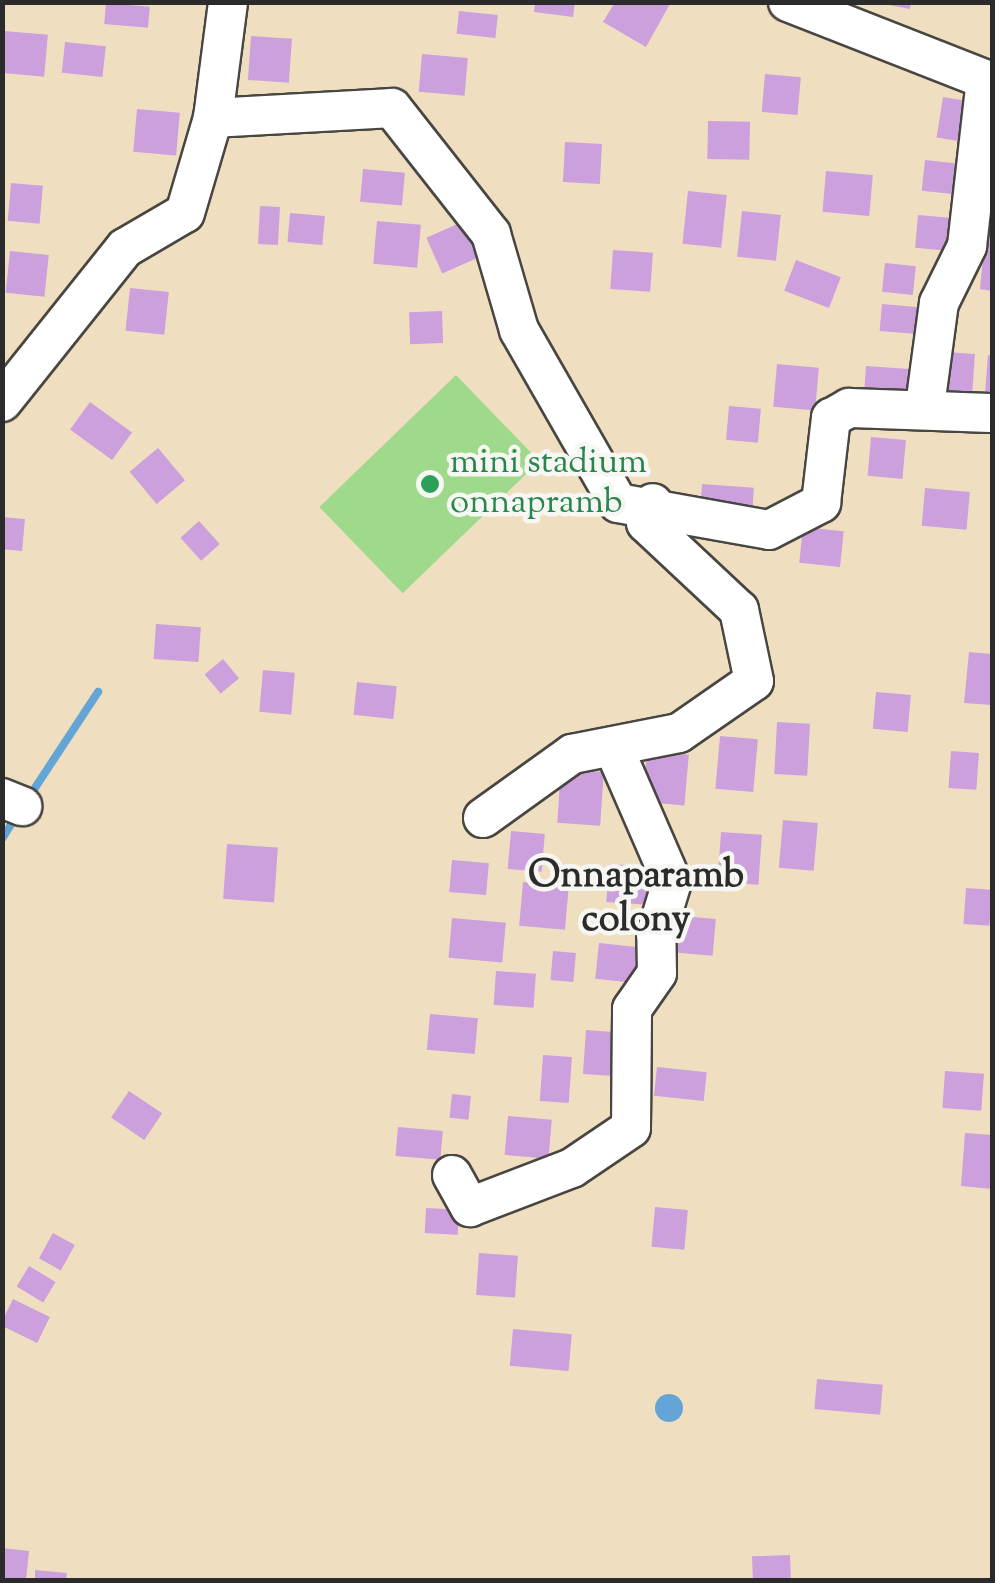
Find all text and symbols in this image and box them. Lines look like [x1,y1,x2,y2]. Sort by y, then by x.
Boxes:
place label: mini stadium onnapramb [450,443,647,525]
marker: mini stadium onnapramb [419,473,441,495]
district label: Onnaparamb colony [528,855,744,944]

